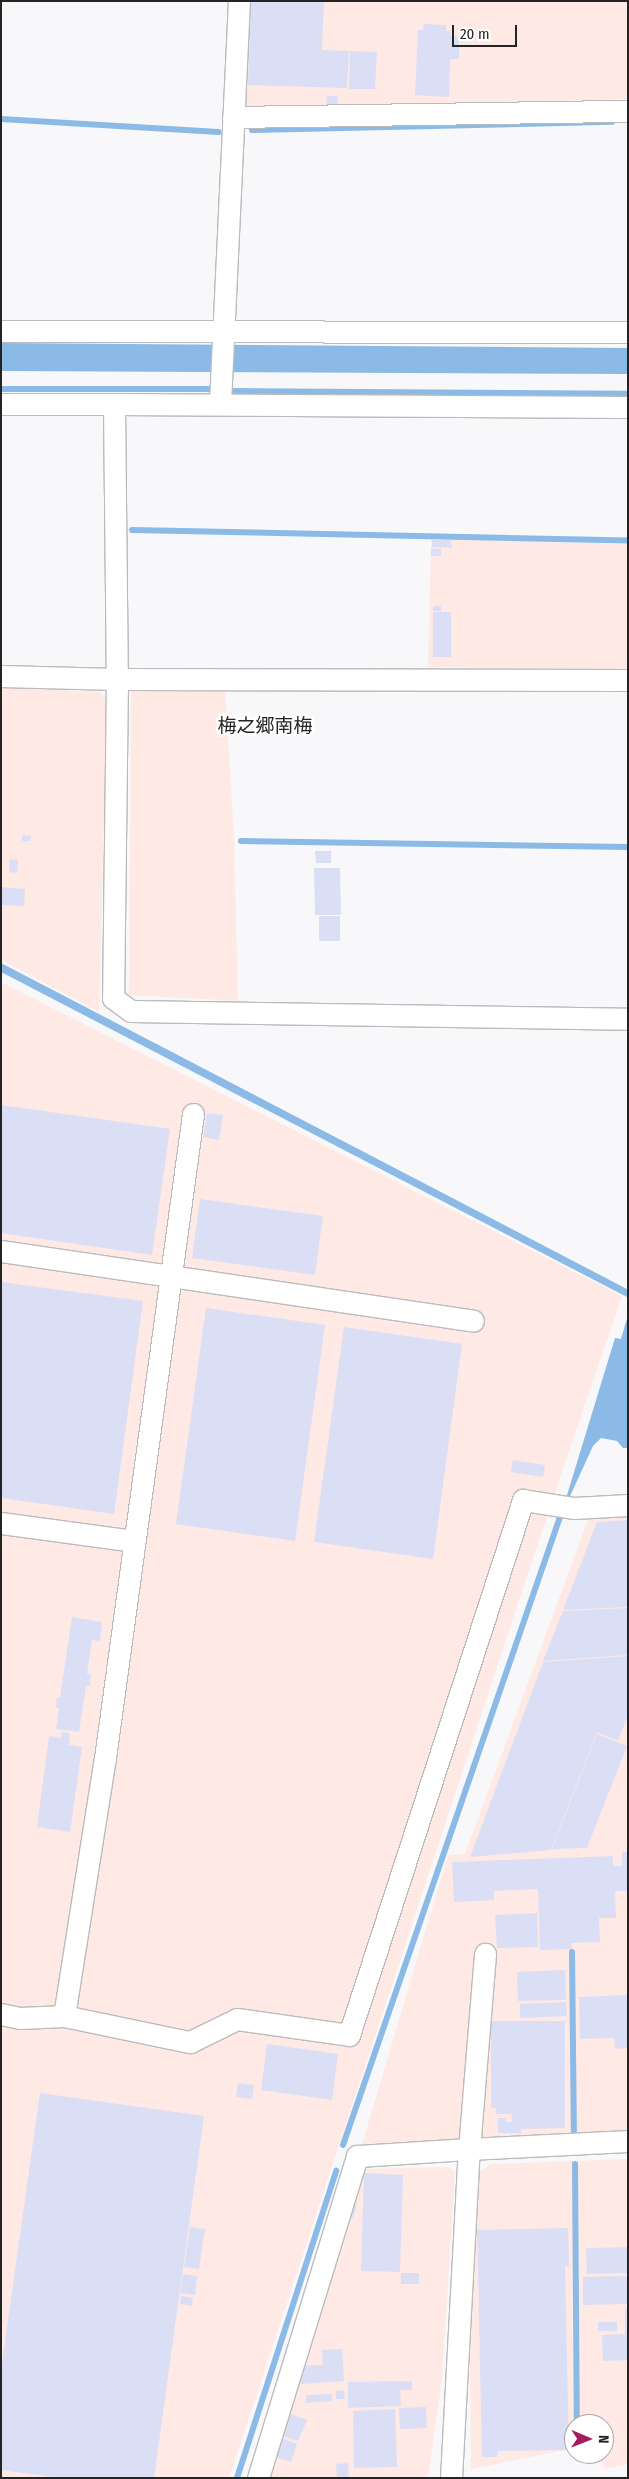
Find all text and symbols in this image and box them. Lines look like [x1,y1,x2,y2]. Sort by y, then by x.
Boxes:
scale bar [454,15,519,47]
text: 20 m [460,25,490,43]
district label: 梅之郷南梅 [218,715,312,737]
north arrow [564,2414,614,2464]
text: N [595,2435,612,2444]

